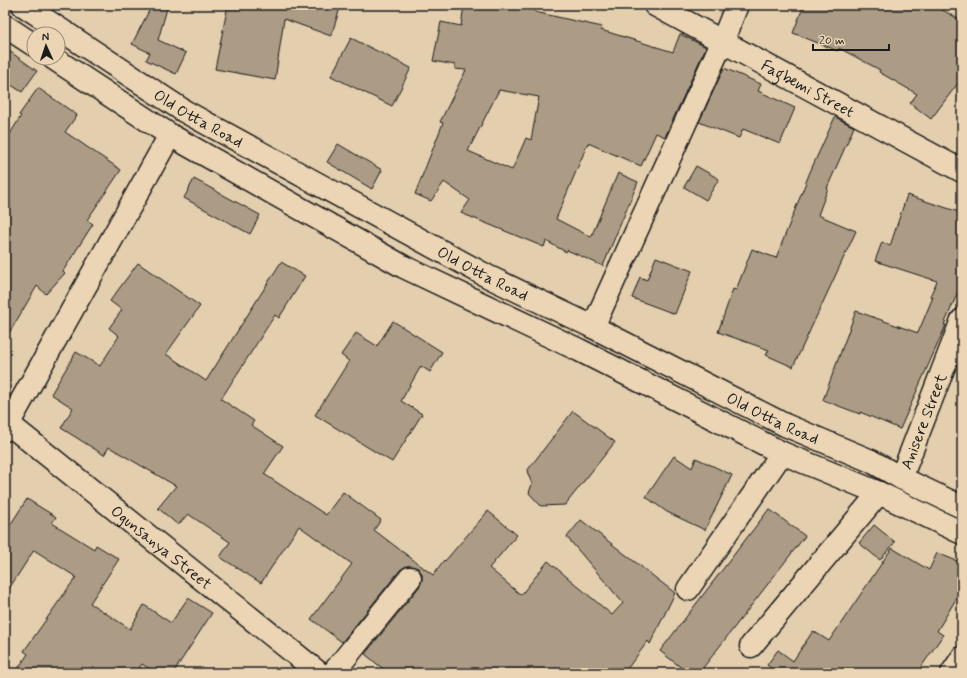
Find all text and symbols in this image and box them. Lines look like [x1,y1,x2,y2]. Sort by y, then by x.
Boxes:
north arrow [26,26,66,66]
scale bar [813,26,889,52]
text: N [42,30,50,44]
text: 20 m [819,33,845,49]
street label: Fagbemi Street [757,55,858,123]
street label: Old Otta Road [149,85,246,153]
street label: Old Otta Road [433,242,532,306]
street label: Anisere Street [896,370,953,473]
street label: Old Otta Road [723,388,822,450]
street label: Ogunsanya Street [106,501,216,595]

